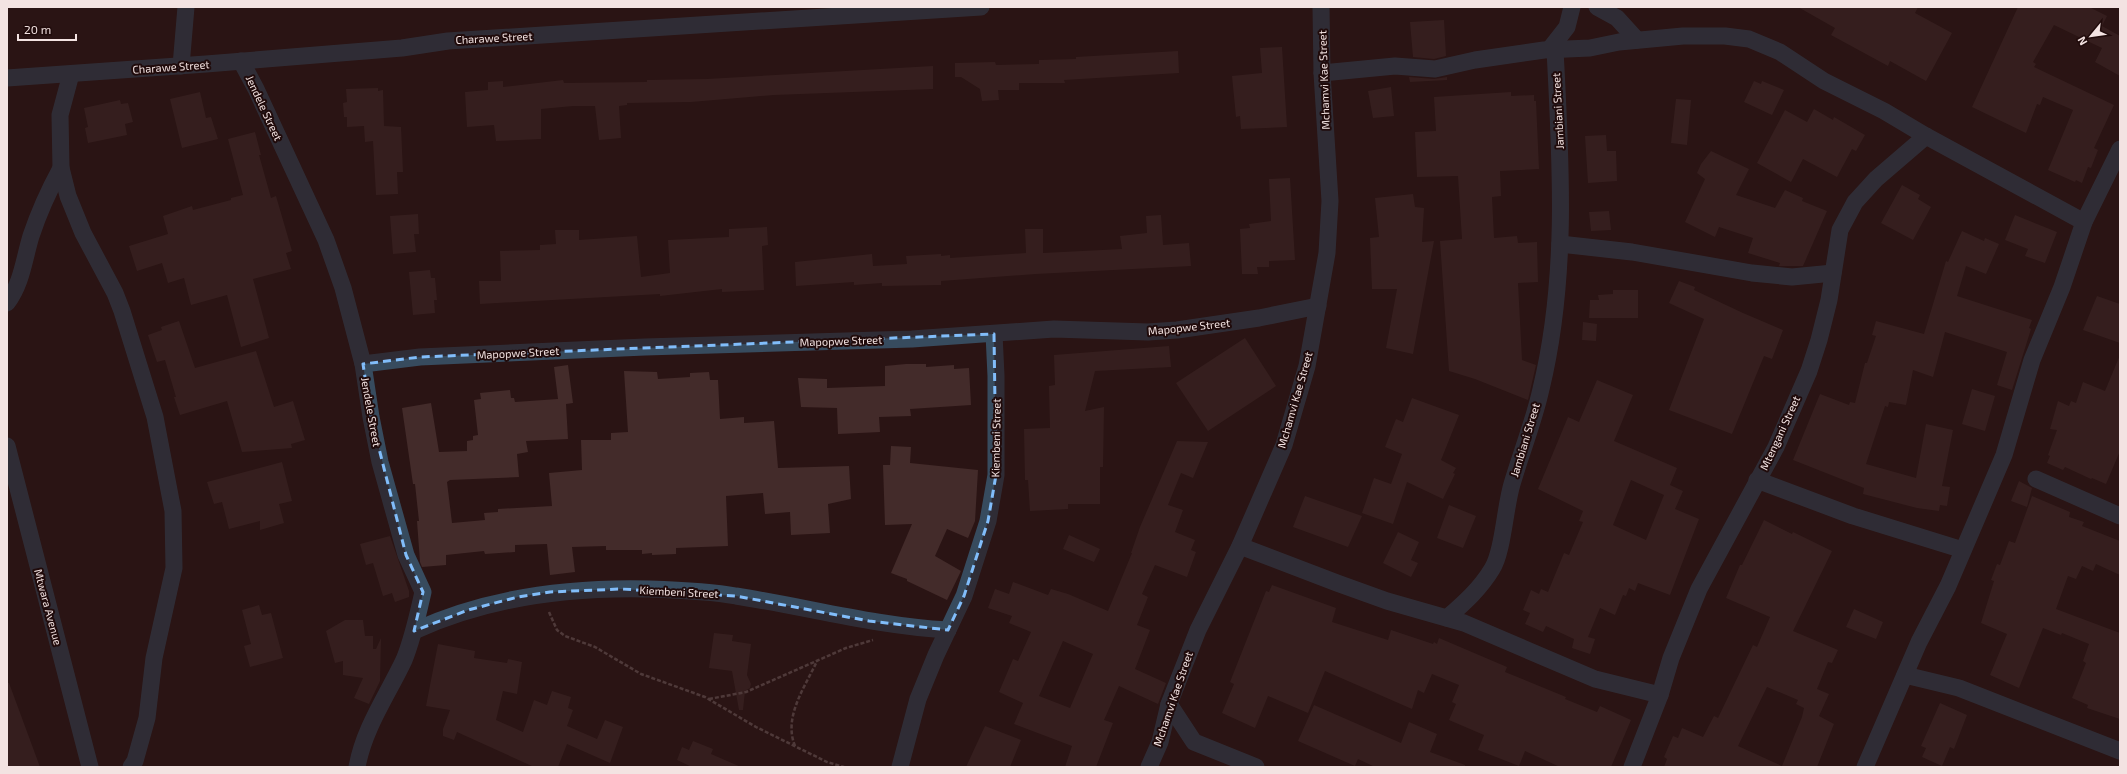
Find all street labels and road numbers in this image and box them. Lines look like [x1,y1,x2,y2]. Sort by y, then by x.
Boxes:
street label: Charawe Street [455,29,533,46]
street label: Mchamvi Kae Street [1315,30,1332,130]
street label: Charawe Street [132,57,210,76]
street label: Jambiani Street [1549,72,1566,150]
street label: Jendele Street [244,73,285,142]
street label: Mapopwe Street [1147,316,1231,337]
street label: Mapopwe Street [799,333,882,348]
street label: Mapopwe Street [476,344,560,361]
street label: Mchamvi Kae Street [1275,350,1314,450]
street label: Jendele Street [359,376,384,448]
street label: Mtengani Street [1757,394,1802,472]
street label: Kiembeni Street [988,398,1003,478]
street label: Jambiani Street [1507,401,1542,478]
street label: Mtwara Avenue [32,567,65,647]
street label: Kiembeni Street [639,583,719,600]
street label: Mchamvi Kae Street [1150,650,1195,748]

